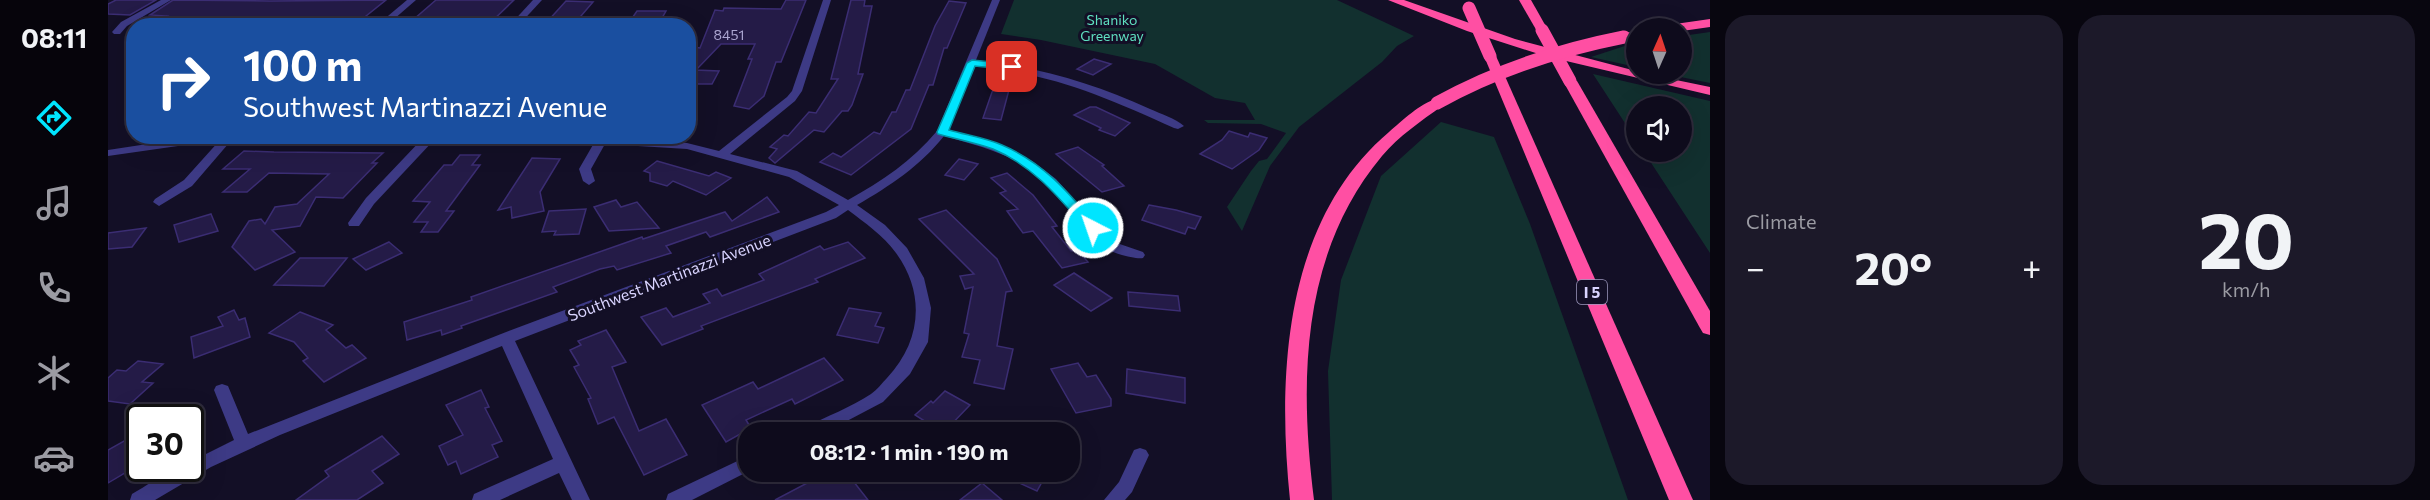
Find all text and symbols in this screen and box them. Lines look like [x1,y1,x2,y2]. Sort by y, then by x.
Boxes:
park label: Shaniko Greenway [1080,11,1144,44]
north arrow [1626,18,1692,84]
map controls [1626,18,1692,162]
text: 08:11 [21,21,87,54]
house number: 8451 [714,26,744,43]
text: 100 m [243,38,363,90]
pin [986,41,1037,92]
icon: right [144,42,222,120]
icon: arrive [995,50,1028,83]
text: Southwest Martinazzi Avenue [243,90,607,123]
button: sound [1626,96,1692,162]
icon: directions [33,97,75,139]
icon: music [33,182,75,224]
text: 20 [2198,190,2294,285]
position arrow [1061,196,1125,260]
text: Climate [1746,209,1816,233]
street label: Southwest Martinazzi Avenue [565,229,773,325]
text: 20° [1855,239,1932,294]
text: − [1746,246,1765,287]
text: + [2022,246,2042,287]
icon: phone [33,267,75,309]
text: km/h [2222,277,2271,301]
road number: I 5 [1577,280,1607,304]
icon: climate [33,352,75,394]
speed limit sign: 30 [126,404,204,482]
icon: car [33,437,75,479]
text: 08:12 · 1 min · 190 m [810,438,1008,465]

